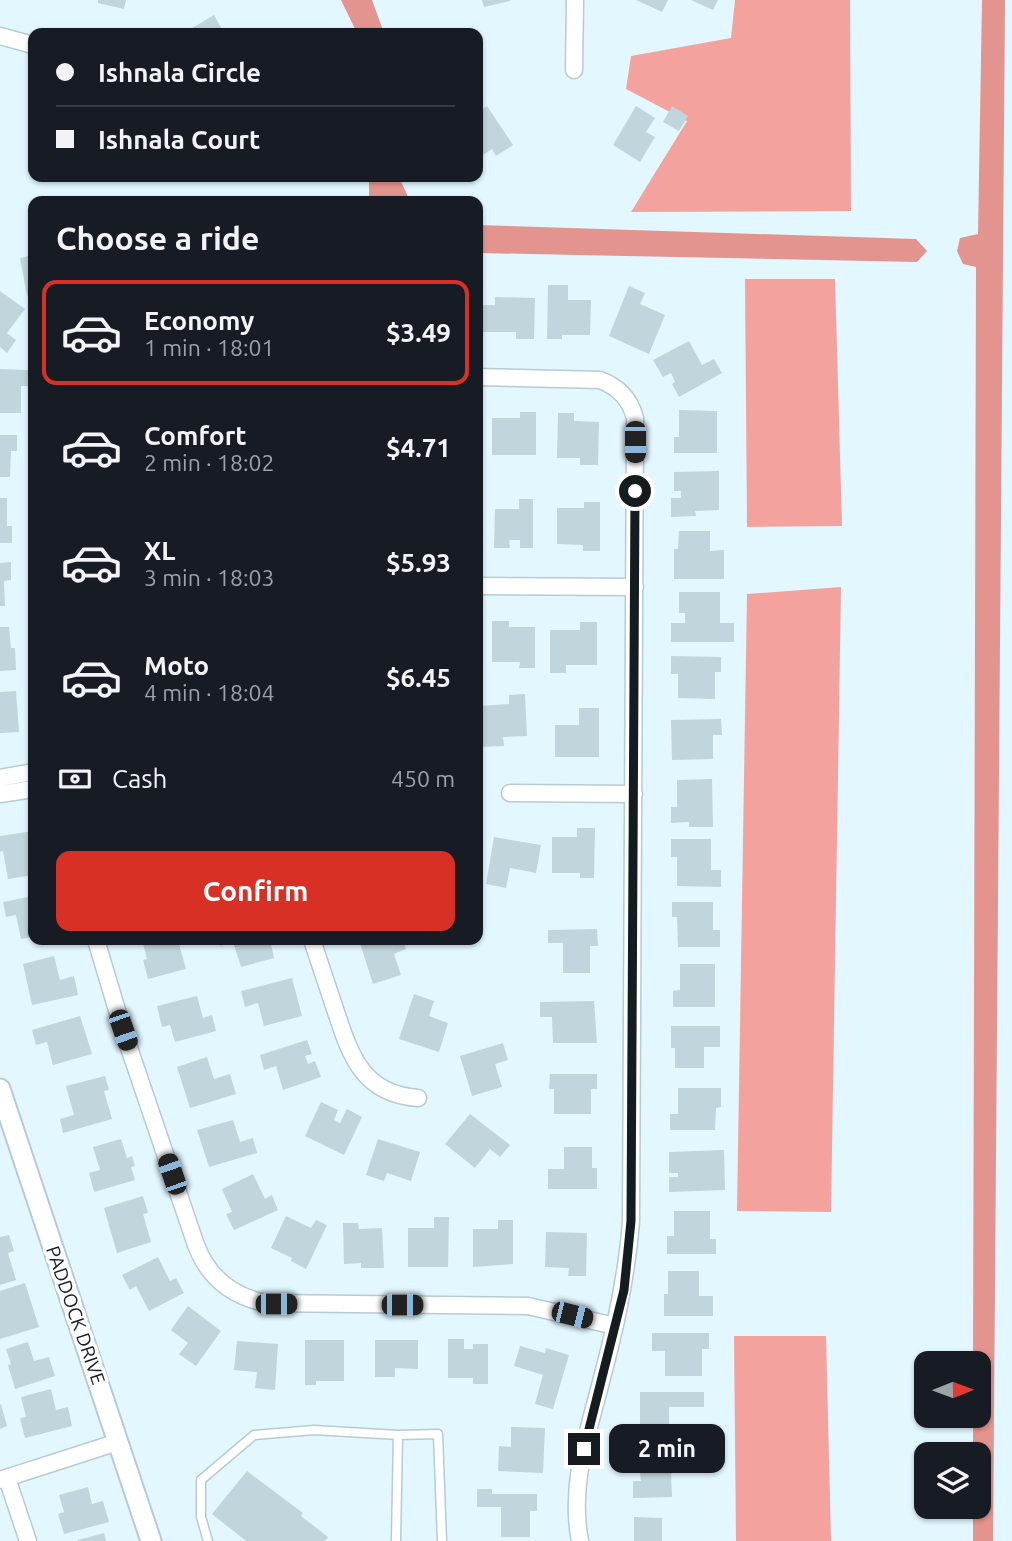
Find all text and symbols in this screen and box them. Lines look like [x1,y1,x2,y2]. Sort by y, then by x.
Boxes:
text: Ishnala Circle [98,58,261,87]
text: Ishnala Court [98,125,260,154]
text: Choose a ride [56,220,259,256]
icon: car [60,301,123,364]
text: Economy [144,306,254,335]
text: $3.49 [386,318,451,347]
text: 1 min · 18:01 [144,335,275,360]
icon: car [60,416,123,479]
text: Comfort [144,421,247,450]
car [625,421,646,463]
text: $4.71 [386,433,451,462]
text: 2 min · 18:02 [144,450,275,475]
route start [619,475,651,507]
icon: car [60,531,123,594]
text: XL [144,536,175,565]
text: $5.93 [386,548,451,577]
text: 3 min · 18:03 [144,565,275,590]
icon: car [60,646,123,709]
text: Moto [144,651,209,680]
text: $6.45 [386,663,451,692]
text: 4 min · 18:04 [144,680,275,705]
icon: cash [56,760,94,798]
text: Cash [112,764,167,793]
text: 450 m [391,766,455,791]
button: Confirm [56,851,455,931]
car [107,1007,140,1053]
car [156,1151,189,1197]
street label: PADDOCK DRIVE [42,1243,110,1387]
car [256,1294,298,1315]
car [382,1295,424,1316]
car [550,1300,595,1330]
north arrow [914,1351,990,1428]
map controls [914,1351,991,1519]
callout: 2 min [608,1424,724,1474]
route end [568,1433,600,1465]
text: 2 min [638,1436,696,1461]
button: layers [914,1442,991,1519]

